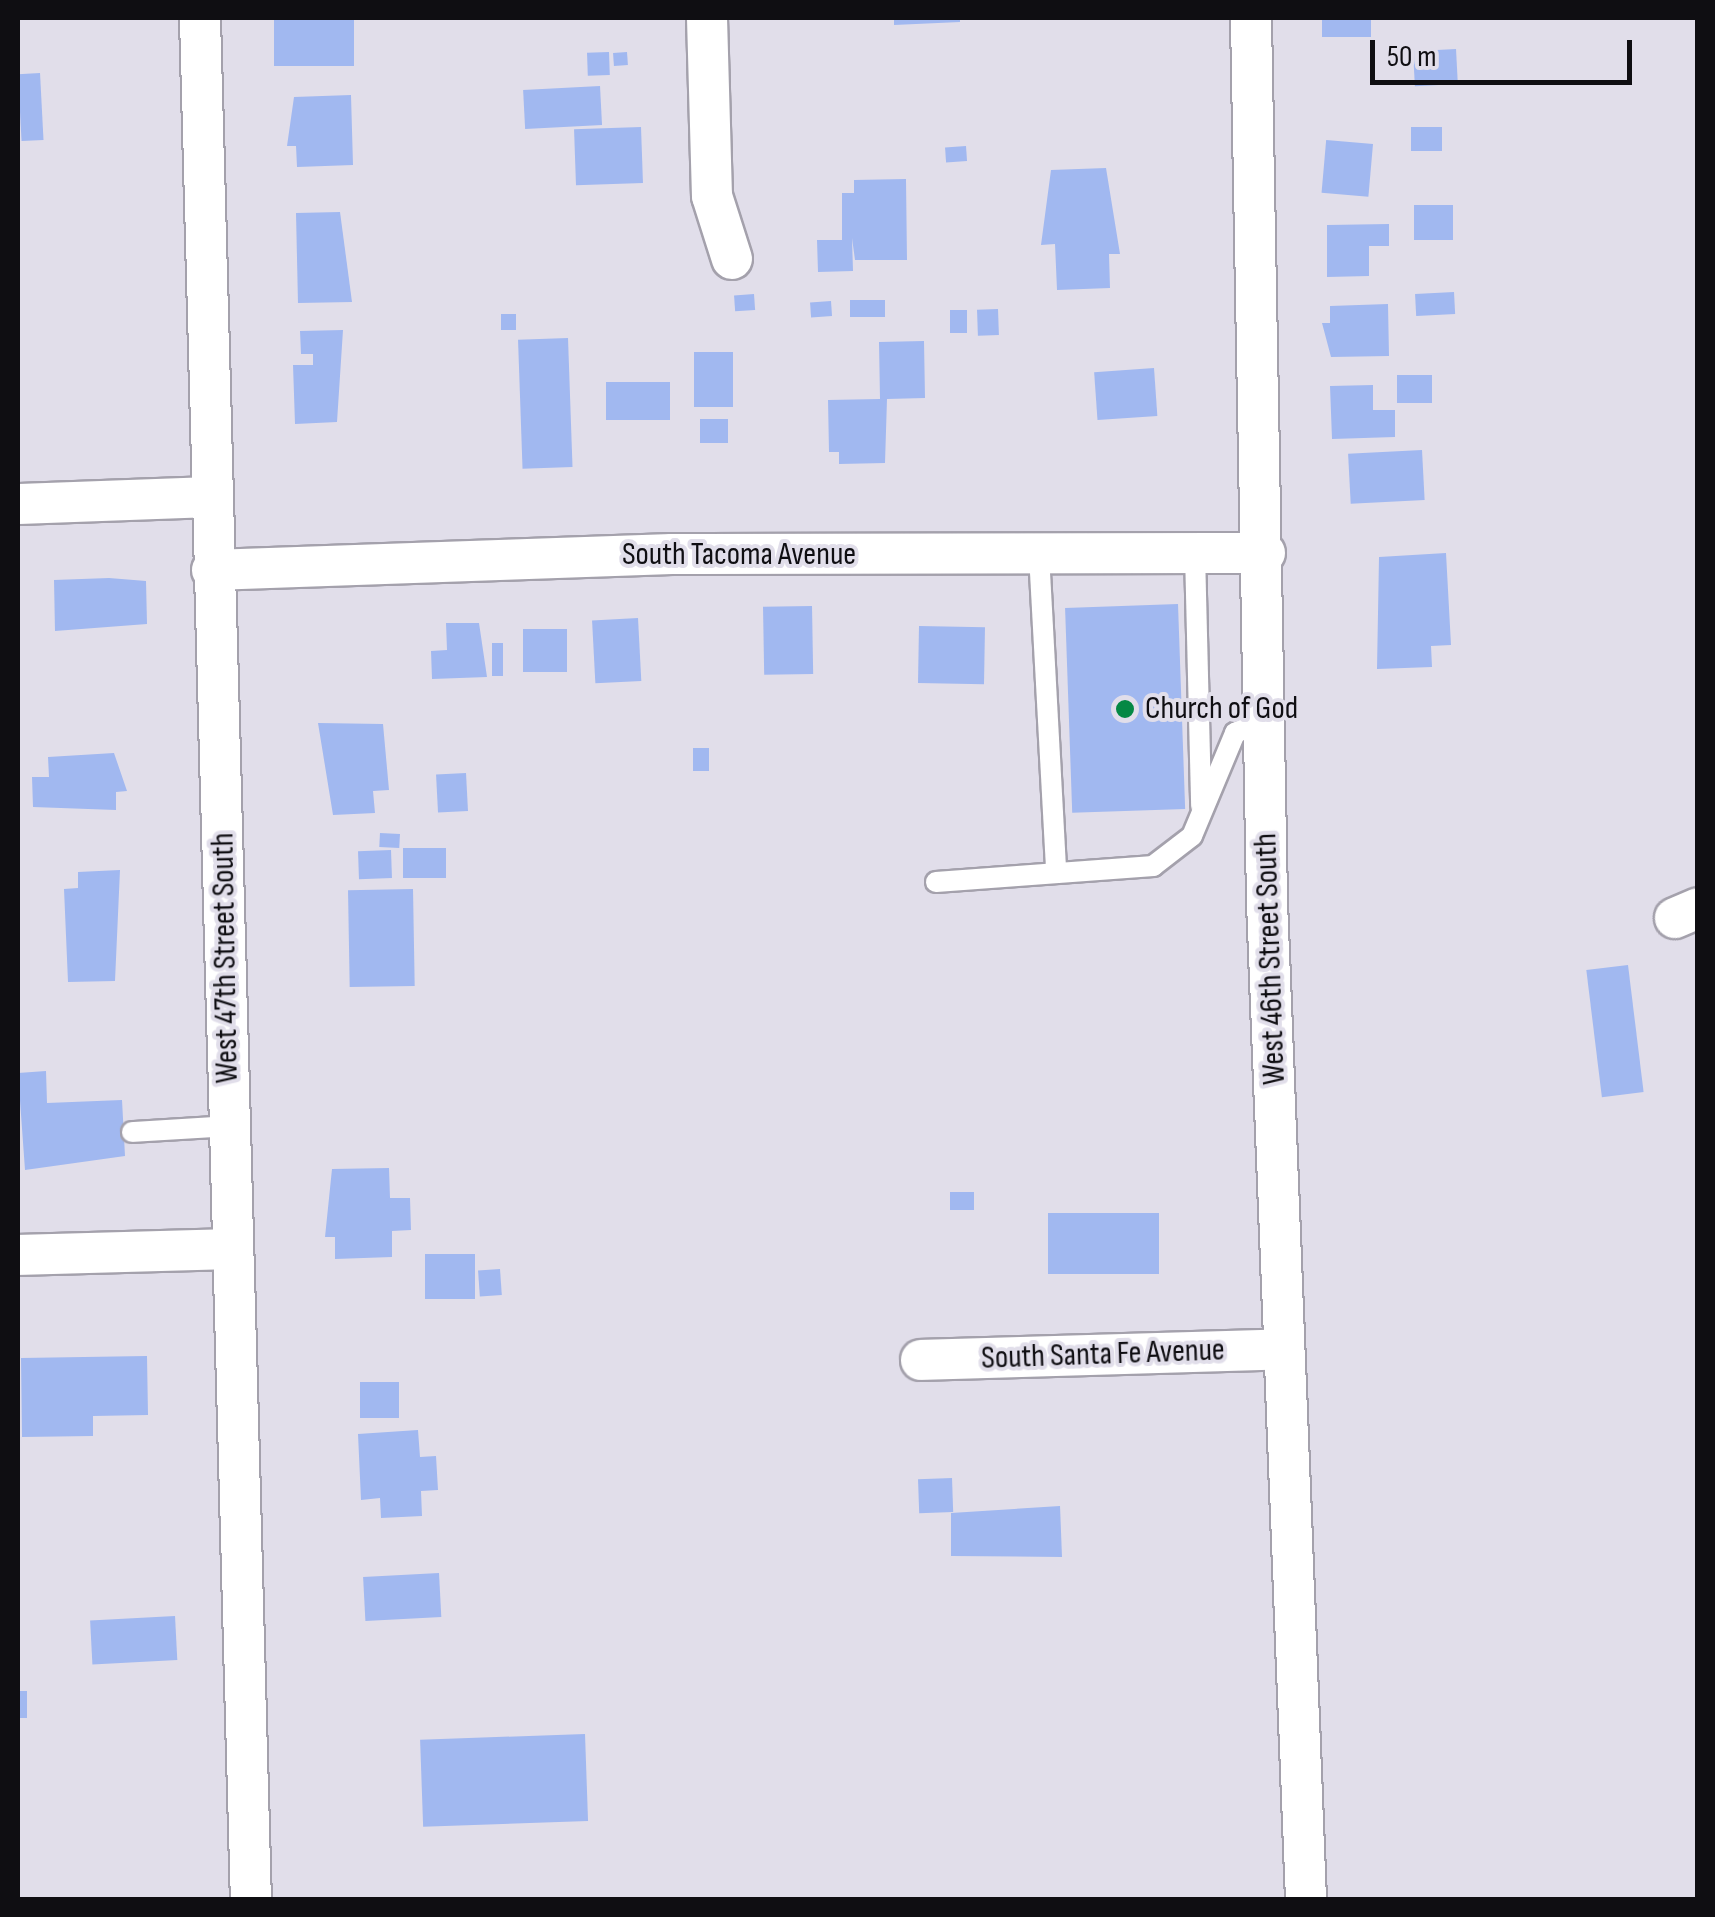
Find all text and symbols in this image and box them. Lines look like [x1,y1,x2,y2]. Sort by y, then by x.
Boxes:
scale bar [1375,20,1638,82]
text: 50 m [1387,39,1436,75]
street label: South Tacoma Avenue [622,536,856,574]
place label: Church of God [1145,690,1298,728]
marker: Church of God [1114,698,1136,720]
street label: West 47th Street South [205,832,247,1084]
street label: West 46th Street South [1247,832,1295,1086]
street label: South Santa Fe Avenue [981,1332,1225,1378]

